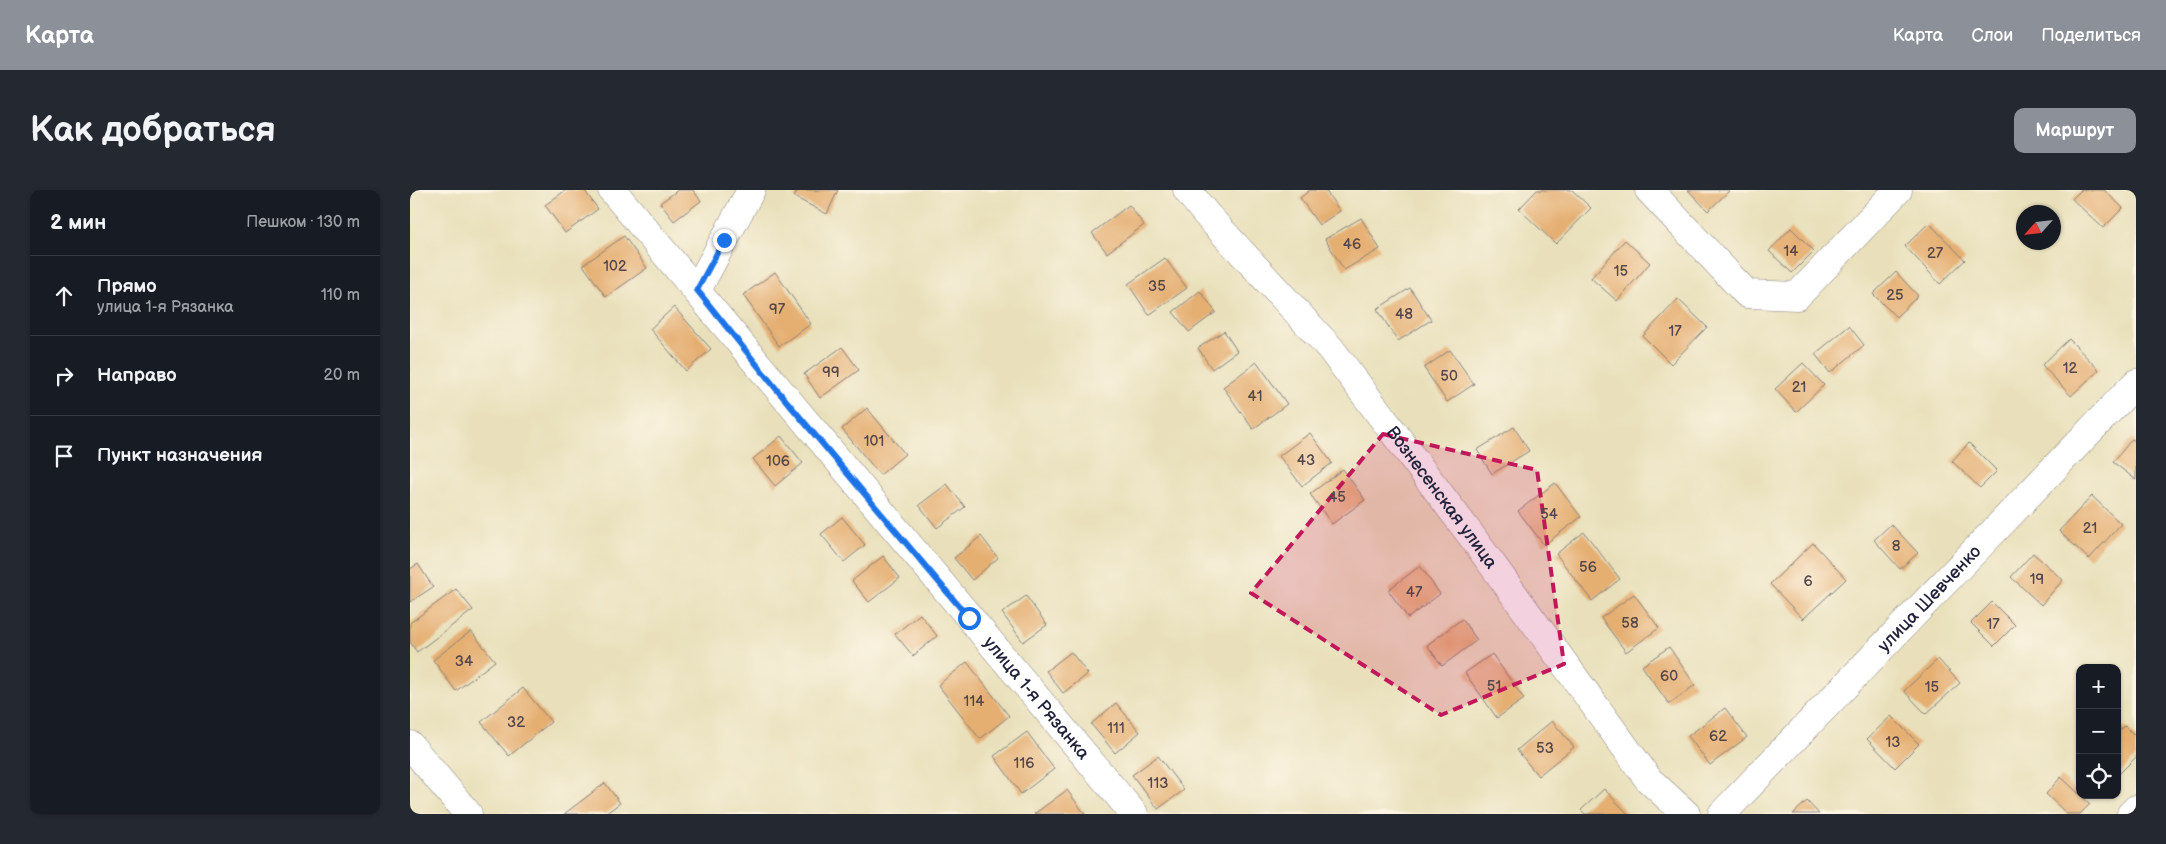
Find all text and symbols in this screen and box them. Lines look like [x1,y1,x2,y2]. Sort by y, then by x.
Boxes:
text: Карта [25,21,94,50]
text: Карта [1893,25,1943,46]
text: Слои [1971,25,2013,46]
text: Поделиться [2041,25,2141,46]
button: Маршрут [2014,108,2136,153]
text: Как добраться [30,109,276,152]
north arrow [2016,205,2061,250]
text: 2 мин [50,210,106,235]
text: Пешком · 130 m [246,213,360,232]
route end [713,229,736,252]
house number: 46 [1343,235,1361,254]
house number: 14 [1784,242,1798,261]
house number: 27 [1927,244,1944,263]
house number: 102 [603,257,627,276]
house number: 15 [1614,262,1628,281]
text: Прямо [97,275,157,298]
house number: 35 [1148,277,1166,296]
icon: ahead [50,282,78,310]
text: 110 m [321,286,360,305]
house number: 25 [1886,286,1904,305]
text: улица 1-я Рязанка [97,298,234,317]
house number: 97 [769,300,786,319]
house number: 48 [1395,305,1413,324]
house number: 17 [1668,322,1682,341]
house number: 12 [2063,359,2077,378]
icon: right [50,362,78,390]
house number: 99 [822,363,840,382]
text: Направо [97,364,177,387]
text: 20 m [324,366,360,385]
house number: 50 [1440,367,1458,386]
house number: 21 [1792,378,1806,397]
house number: 41 [1248,387,1262,406]
street label: Вознесенская улица [1382,422,1502,573]
house number: 101 [864,432,884,451]
icon: arrive [50,442,78,470]
text: Пункт назначения [97,444,262,467]
house number: 43 [1297,451,1315,470]
house number: 106 [766,452,790,471]
house number: 45 [1328,488,1346,507]
house number: 54 [1540,505,1558,524]
house number: 21 [2083,519,2097,538]
house number: 8 [1892,537,1901,556]
street label: улица Шевченко [1873,541,1985,656]
house number: 56 [1579,558,1597,577]
house number: 19 [2030,570,2044,589]
house number: 6 [1803,572,1813,591]
house number: 47 [1406,583,1423,602]
route start [958,607,981,630]
house number: 58 [1621,614,1639,633]
house number: 17 [1986,615,2000,634]
street label: улица 1-я Рязанка [979,632,1094,764]
house number: 34 [455,652,473,671]
map controls [2076,664,2121,799]
button: + [2076,664,2121,709]
house number: 60 [1660,667,1678,686]
house number: 51 [1487,677,1501,696]
house number: 15 [1925,678,1939,697]
house number: 114 [964,692,984,711]
button: − [2076,709,2121,754]
house number: 32 [507,713,525,732]
house number: 111 [1107,719,1125,738]
house number: 62 [1709,727,1727,746]
house number: 13 [1885,733,1901,752]
house number: 53 [1536,739,1554,758]
house number: 116 [1014,754,1034,773]
button: locate [2076,754,2121,799]
house number: 113 [1148,774,1168,793]

